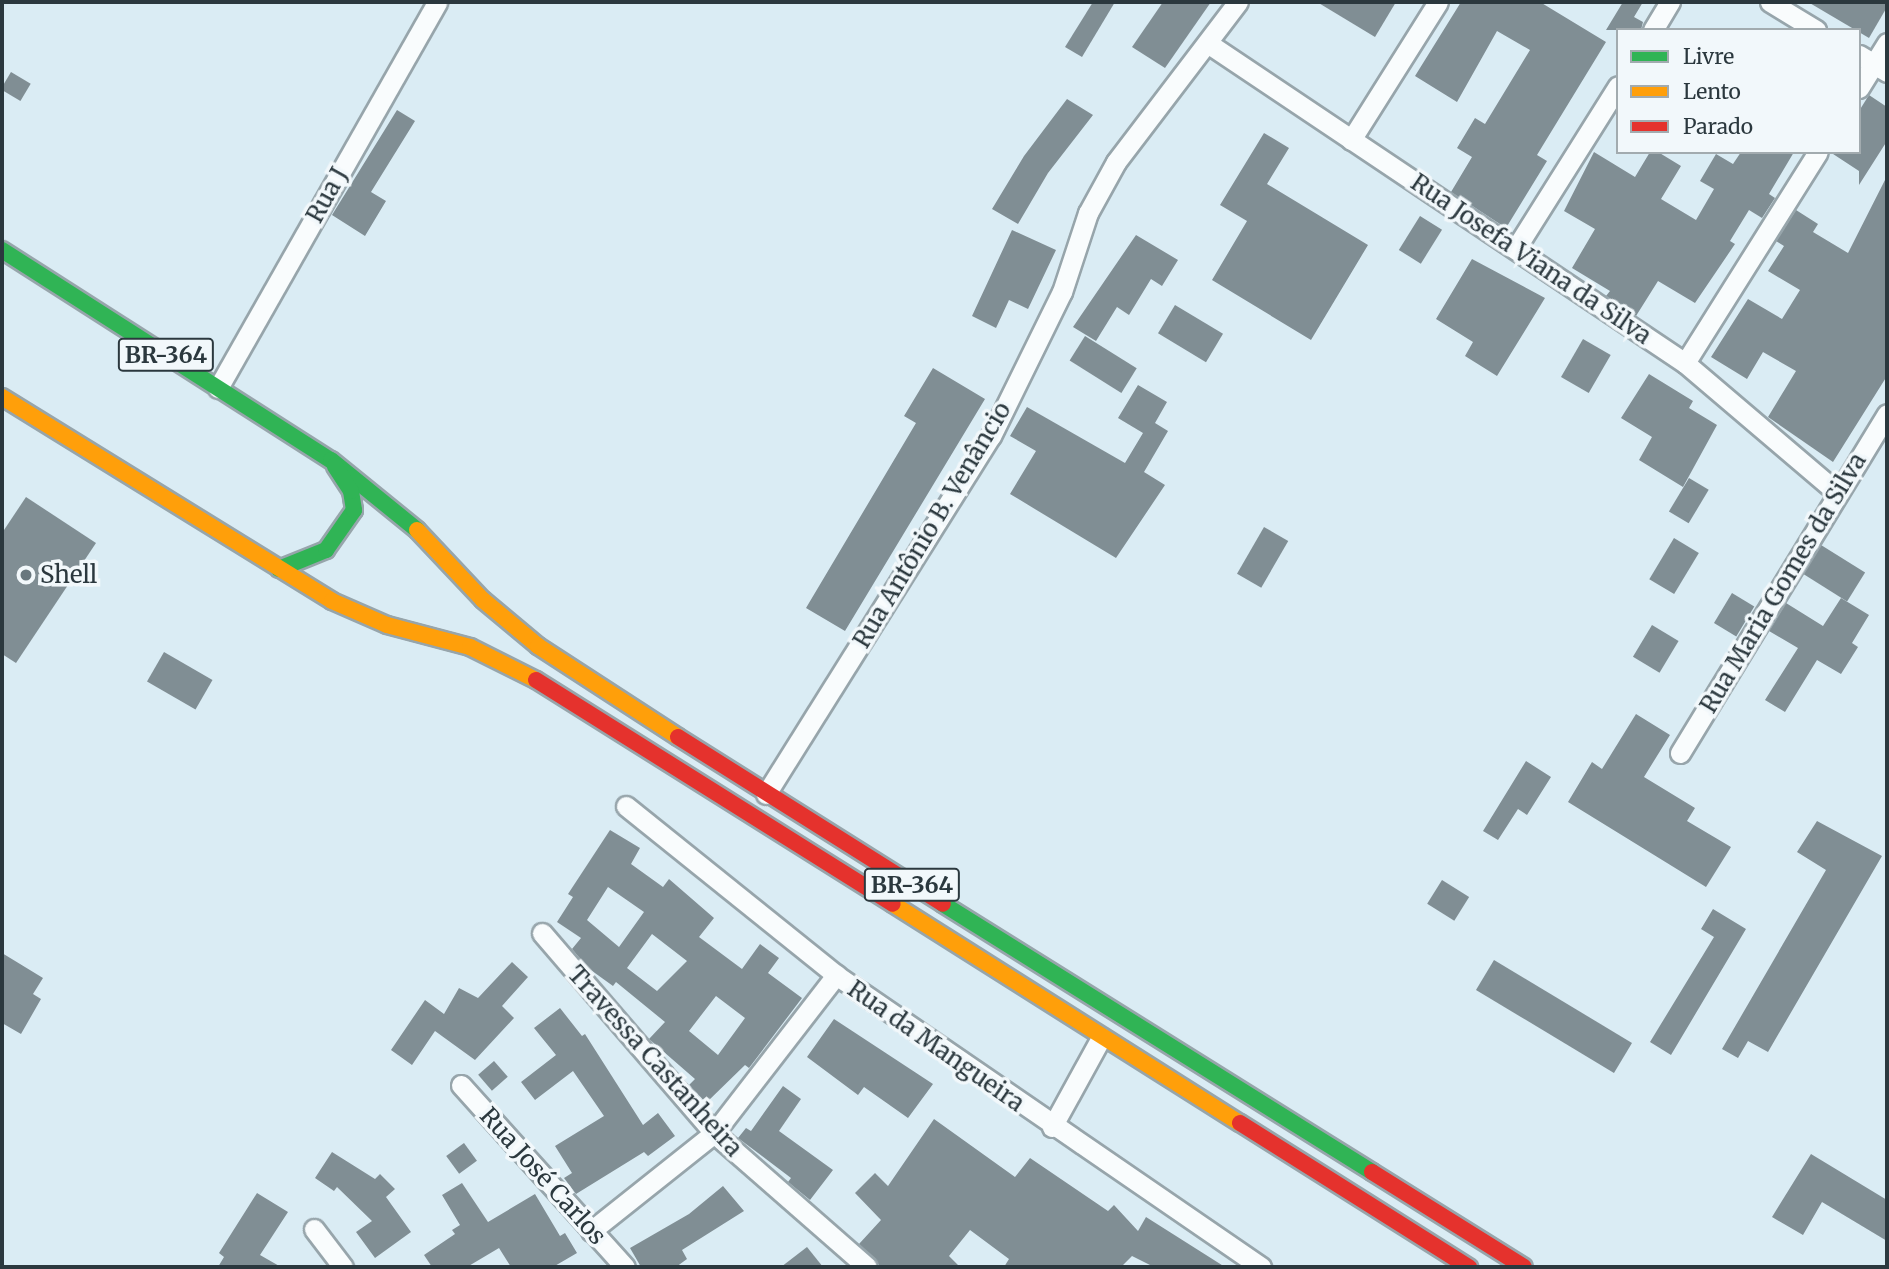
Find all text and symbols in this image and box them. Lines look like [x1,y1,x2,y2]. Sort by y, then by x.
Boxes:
legend [1616,28,1861,154]
text: Livre [1683,43,1734,70]
text: Lento [1683,78,1741,105]
text: Parado [1683,113,1753,140]
street label: Rua J [300,162,354,228]
street label: Rua Josefa Viana da Silva [1405,168,1657,350]
road number: BR-364 [117,336,215,374]
street label: Rua Antônio B. Venâncio [847,397,1017,653]
street label: Rua Maria Gomes da Silva [1694,448,1872,718]
place label: Shell [40,561,97,589]
marker: Shell [18,567,34,583]
road number: BR-364 [863,866,961,904]
street label: Travessa Castanheira [562,960,748,1162]
street label: Rua da Mangueira [842,974,1030,1118]
street label: Rua José Carlos [474,1102,612,1250]

